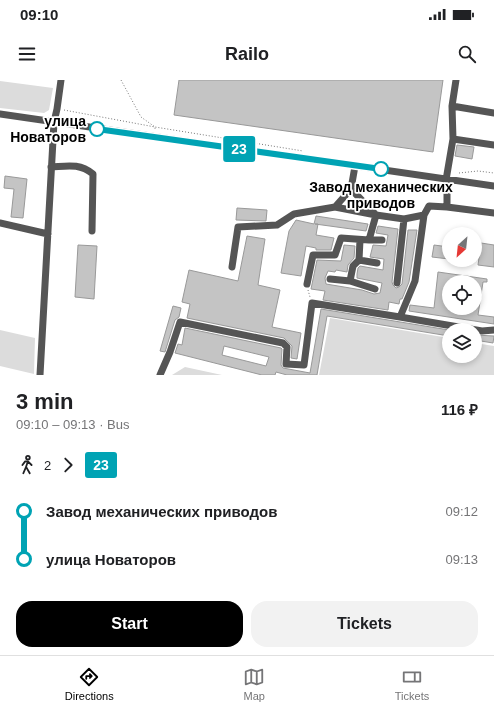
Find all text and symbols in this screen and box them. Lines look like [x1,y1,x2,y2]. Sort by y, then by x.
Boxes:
text: 09:10 [20,6,58,23]
icon: menu [16,43,38,65]
icon: search [456,43,478,65]
text: Railo [225,44,269,64]
place label: улица Новаторов [10,113,86,145]
marker: улица Новаторов [89,121,105,137]
line badge: 23 [221,136,257,162]
text: 23 [231,141,247,157]
marker: Завод механических приводов [373,161,389,177]
place label: Завод механических приводов [309,179,453,211]
north arrow [442,227,482,267]
map controls [442,227,482,363]
button: locate [442,275,482,315]
button: layers [442,323,482,363]
text: 3 min [16,389,73,414]
text: 116 ₽ [441,401,478,418]
text: 09:10 – 09:13 · Bus [16,417,129,432]
icon: walk [16,454,38,476]
icon: forward [57,454,79,476]
text: 23 [93,457,109,473]
text: 2 [44,458,51,473]
text: Завод механических приводов [46,503,277,520]
text: 09:12 [445,504,478,519]
text: улица Новаторов [46,551,176,568]
text: 09:13 [445,552,478,567]
button: Start [16,601,243,647]
button: Tickets [251,601,478,647]
tab: Directions [65,666,114,702]
tab: Map [243,666,265,702]
tab: Tickets [395,666,429,702]

